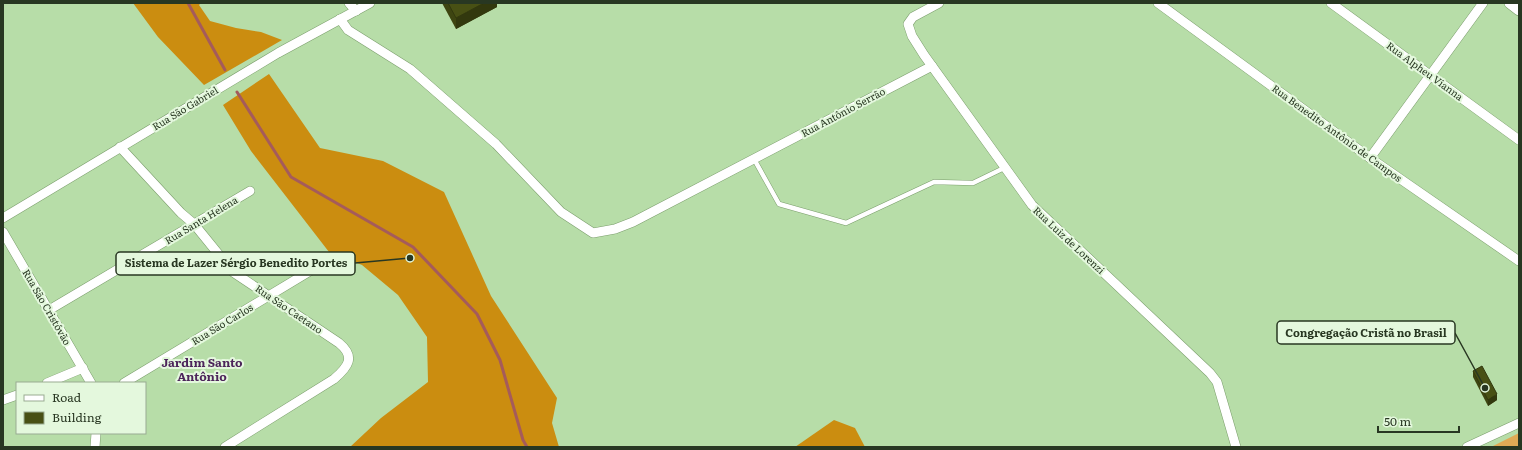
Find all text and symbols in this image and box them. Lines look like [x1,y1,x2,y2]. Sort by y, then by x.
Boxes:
street label: Rua Alpheu Vianna [1384,38,1467,104]
street label: Rua Benedito Antônio de Campos [1269,80,1406,185]
street label: Rua São Gabriel [149,82,221,133]
street label: Rua Antônio Serrão [798,83,888,140]
street label: Rua Santa Helena [161,191,241,247]
street label: Rua Luiz de Lorenzi [1030,202,1109,277]
callout: Sistema de Lazer Sérgio Benedito Portes [116,252,355,275]
text: Sistema de Lazer Sérgio Benedito Portes [125,254,348,270]
street label: Rua São Cristóvão [20,266,75,348]
street label: Rua São Caetano [253,280,326,337]
street label: Rua São Carlos [188,299,256,348]
callout: Congregação Cristã no Brasil [1277,321,1455,344]
text: Congregação Cristã no Brasil [1285,324,1447,340]
district label: Jardim Santo Antônio [161,353,243,385]
legend [16,382,146,434]
text: Road [52,388,82,406]
text: Building [52,408,102,426]
scale bar [1378,408,1459,434]
text: 50 m [1384,412,1411,430]

